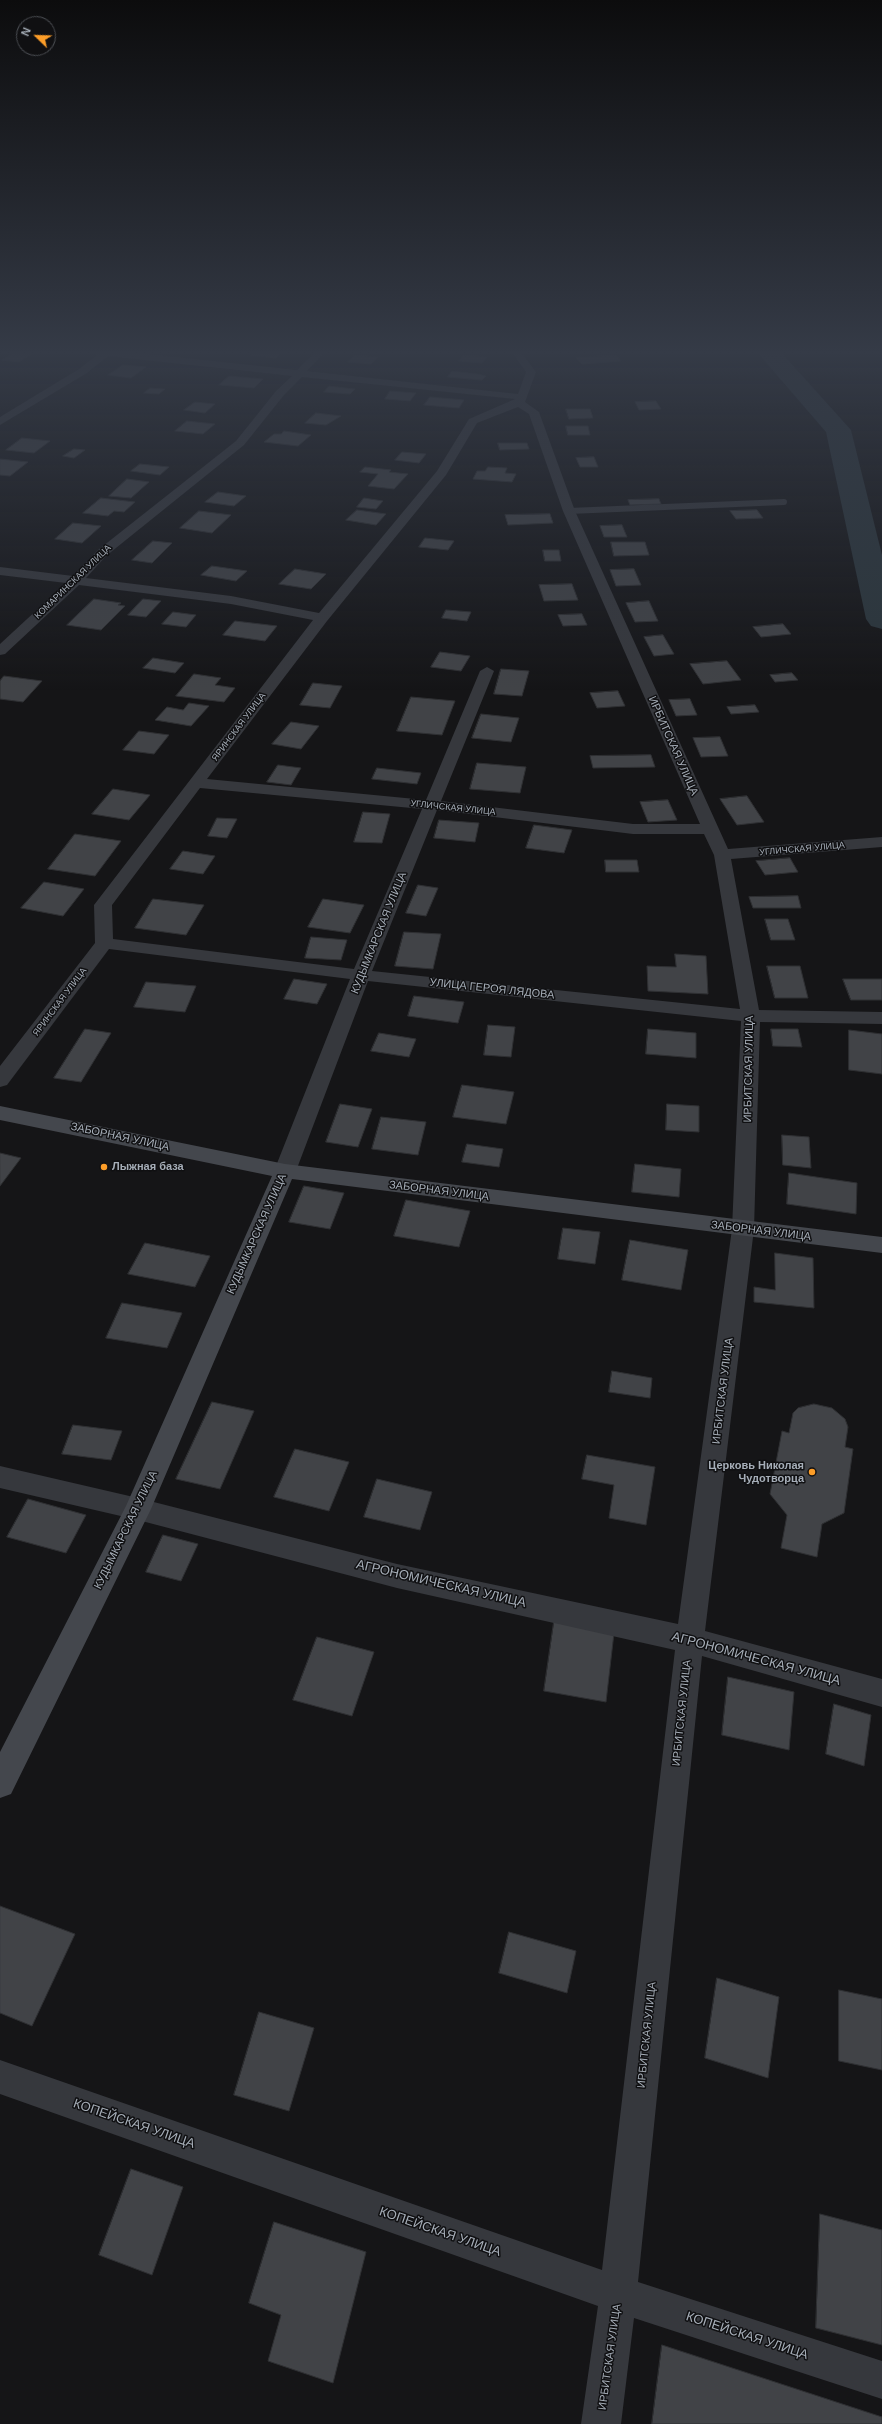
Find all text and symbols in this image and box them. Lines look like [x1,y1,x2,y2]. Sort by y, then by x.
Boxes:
north arrow [16,16,56,56]
text: N [19,26,33,38]
street label: КОМАРИНСКАЯ УЛИЦА [33,543,113,621]
street label: ЯРИНСКАЯ УЛИЦА [210,691,268,763]
street label: ИРБИТСКАЯ УЛИЦА [645,694,701,798]
street label: УГЛИЧСКАЯ УЛИЦА [410,798,496,818]
street label: УГЛИЧСКАЯ УЛИЦА [759,840,845,858]
street label: КУДЫМКАРСКАЯ УЛИЦА [348,870,410,996]
street label: ЯРИНСКАЯ УЛИЦА [31,966,89,1038]
street label: УЛИЦА ГЕРОЯ ЛЯДОВА [429,976,555,1002]
street label: ИРБИТСКАЯ УЛИЦА [741,1015,757,1123]
street label: ЗАБОРНАЯ УЛИЦА [69,1120,171,1154]
place label: Лыжная база [112,1160,184,1174]
marker: Лыжная база [99,1162,109,1172]
street label: КУДЫМКАРСКАЯ УЛИЦА [224,1172,290,1296]
street label: ЗАБОРНАЯ УЛИЦА [388,1178,490,1204]
street label: ЗАБОРНАЯ УЛИЦА [710,1218,812,1244]
street label: ИРБИТСКАЯ УЛИЦА [710,1337,736,1445]
place label: Церковь Николая Чудотворца [708,1459,804,1485]
marker: Церковь Николая Чудотворца [807,1467,817,1477]
street label: КУДЫМКАРСКАЯ УЛИЦА [92,1469,160,1591]
street label: АГРОНОМИЧЕСКАЯ УЛИЦА [355,1557,527,1611]
street label: АГРОНОМИЧЕСКАЯ УЛИЦА [670,1629,842,1689]
street label: ИРБИТСКАЯ УЛИЦА [670,1659,694,1767]
street label: ИРБИТСКАЯ УЛИЦА [635,1981,659,2089]
street label: КОПЕЙСКАЯ УЛИЦА [71,2096,197,2152]
street label: КОПЕЙСКАЯ УЛИЦА [377,2204,503,2260]
street label: ИРБИТСКАЯ УЛИЦА [596,2303,624,2411]
street label: КОПЕЙСКАЯ УЛИЦА [684,2309,810,2363]

